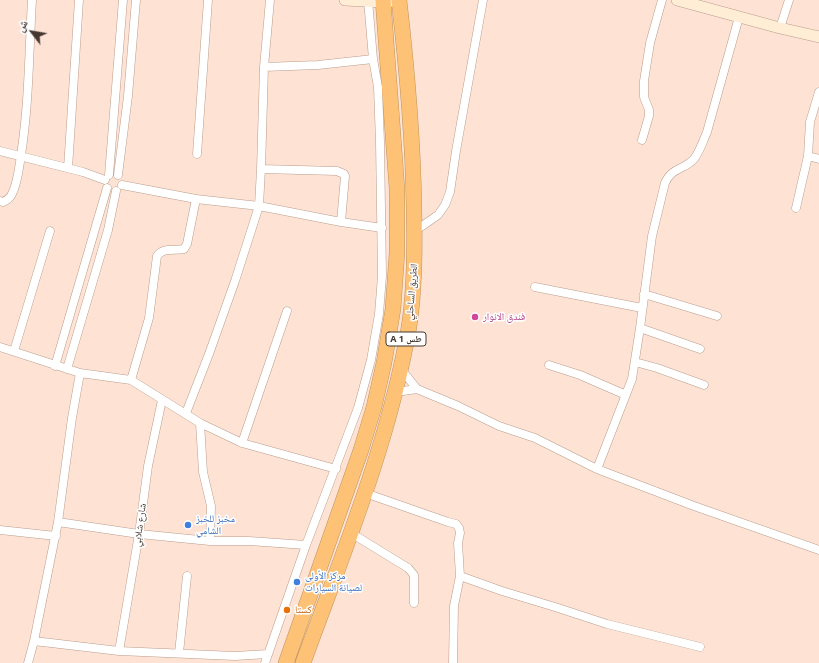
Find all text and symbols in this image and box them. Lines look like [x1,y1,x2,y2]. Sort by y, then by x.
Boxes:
north arrow [12,12,52,52]
text: ش [12,17,31,34]
street label: الطريق الساحلي [404,263,420,321]
place label: فندق الانوار [483,311,525,323]
marker: فندق الانوار [470,312,480,322]
road number: A 1 طس [386,332,426,346]
street label: شارع شلابي [131,502,149,548]
place label: مخبز للخبز الشامي [196,513,235,536]
marker: مخبز للخبز الشامي [183,520,193,530]
place label: مركز الأولى لصيانة السيارات [305,570,362,594]
marker: مركز الأولى لصيانة السيارات [292,577,302,587]
place label: كستا [295,604,312,616]
marker: كستا [282,605,292,615]

